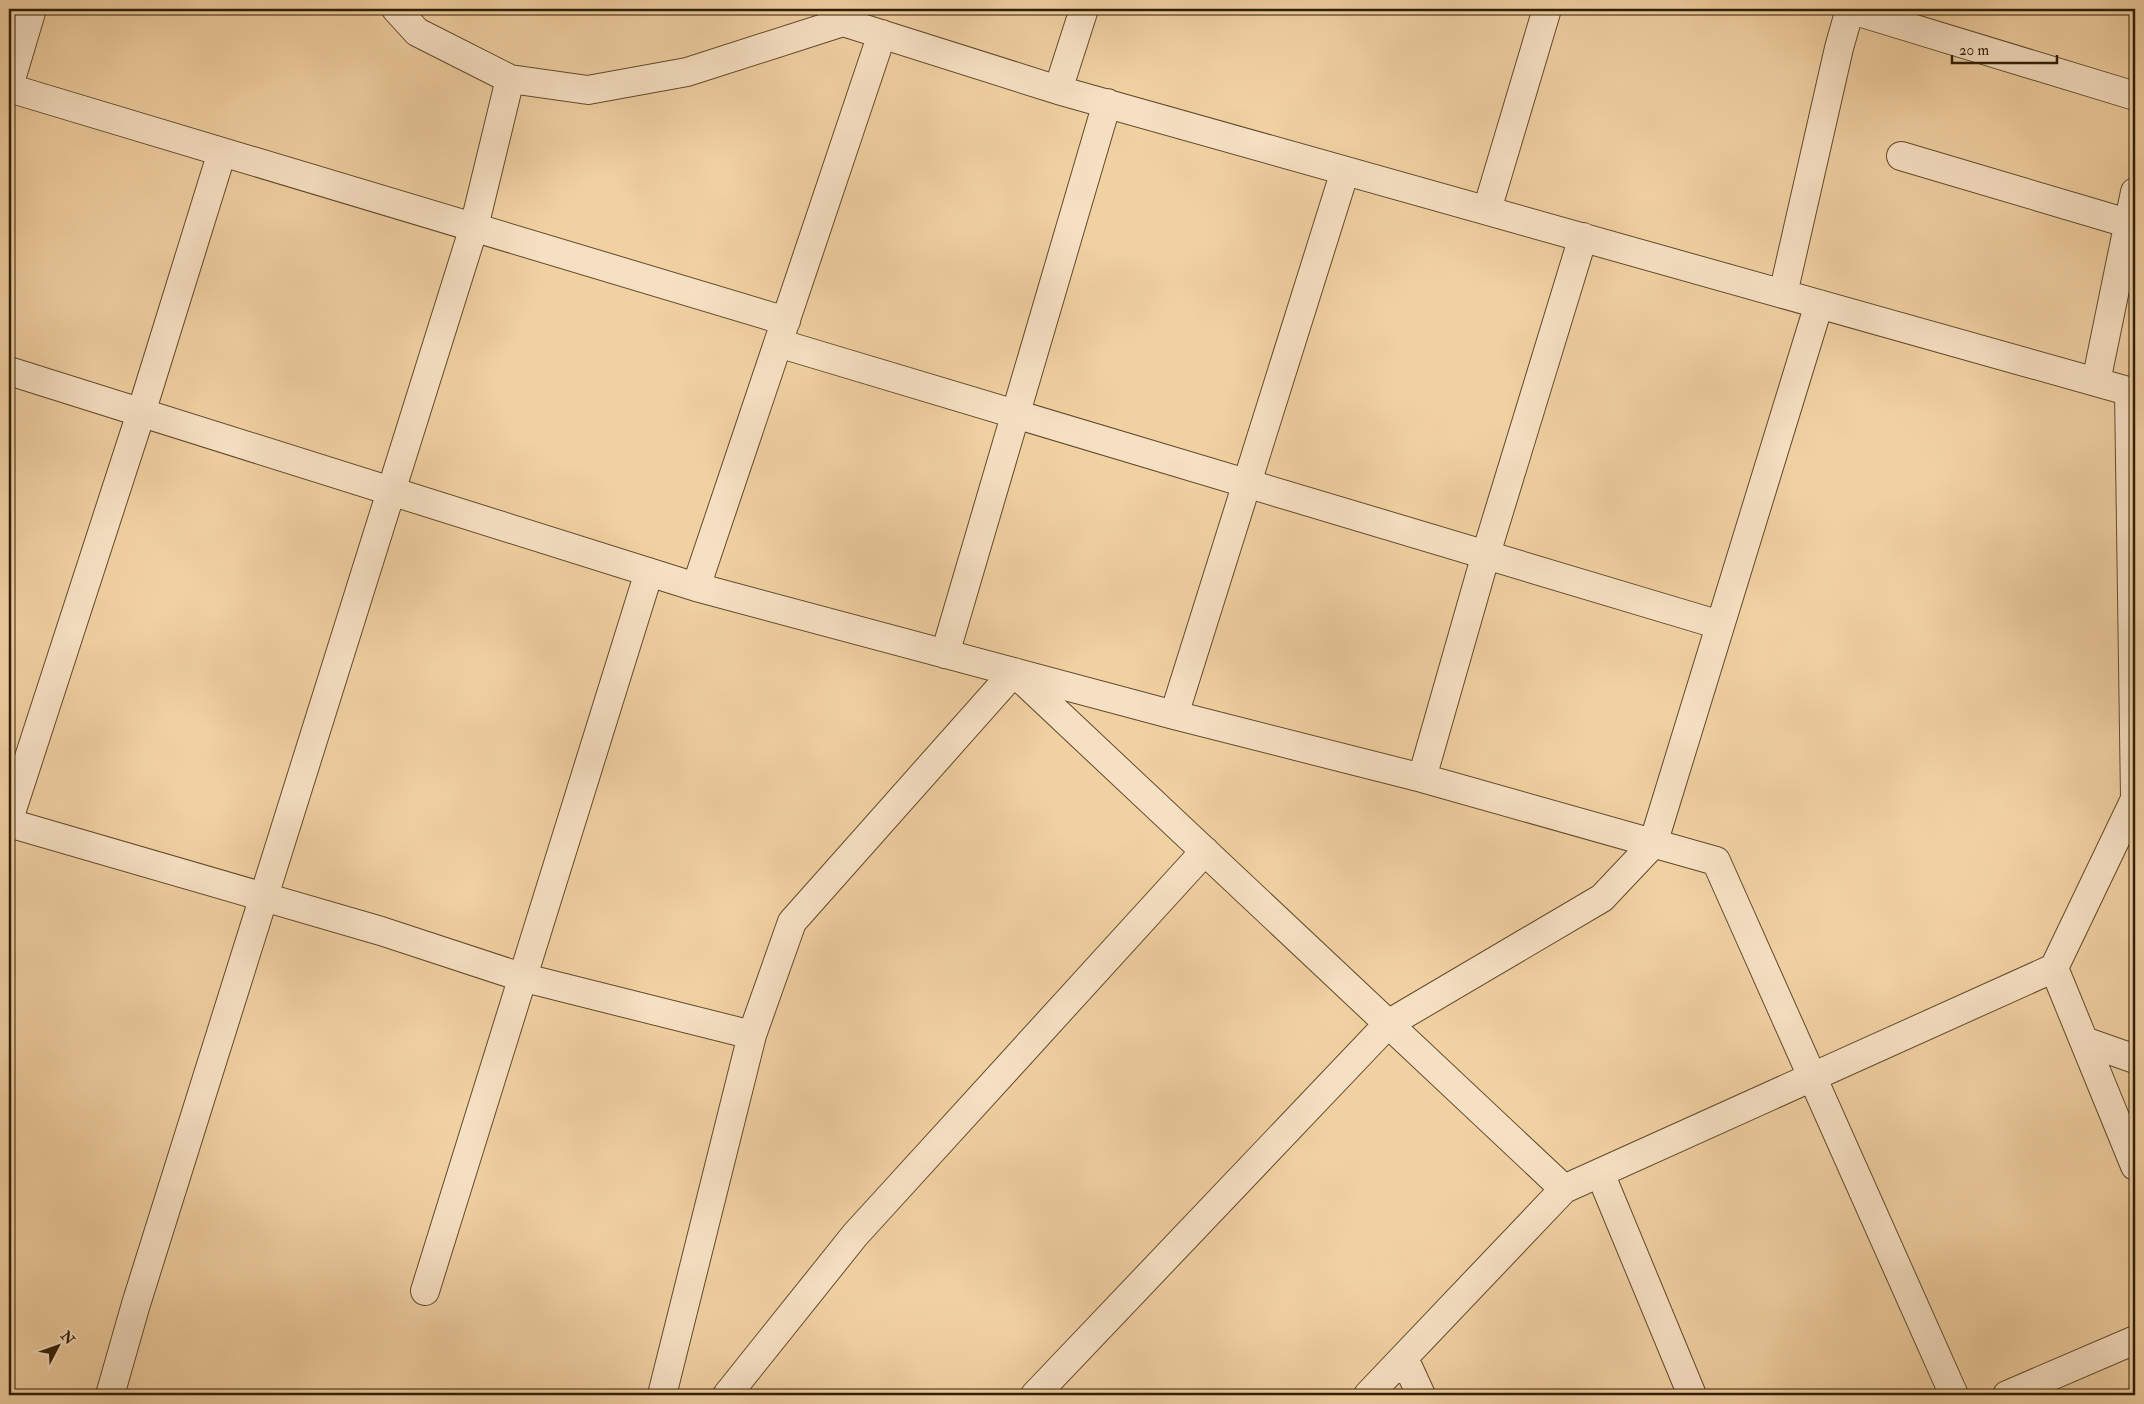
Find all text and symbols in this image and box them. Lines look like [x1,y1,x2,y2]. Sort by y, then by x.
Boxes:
scale bar [1952,32,2056,64]
text: 20 m [1959,41,1989,60]
north arrow [32,1322,82,1372]
text: N [56,1327,78,1348]

